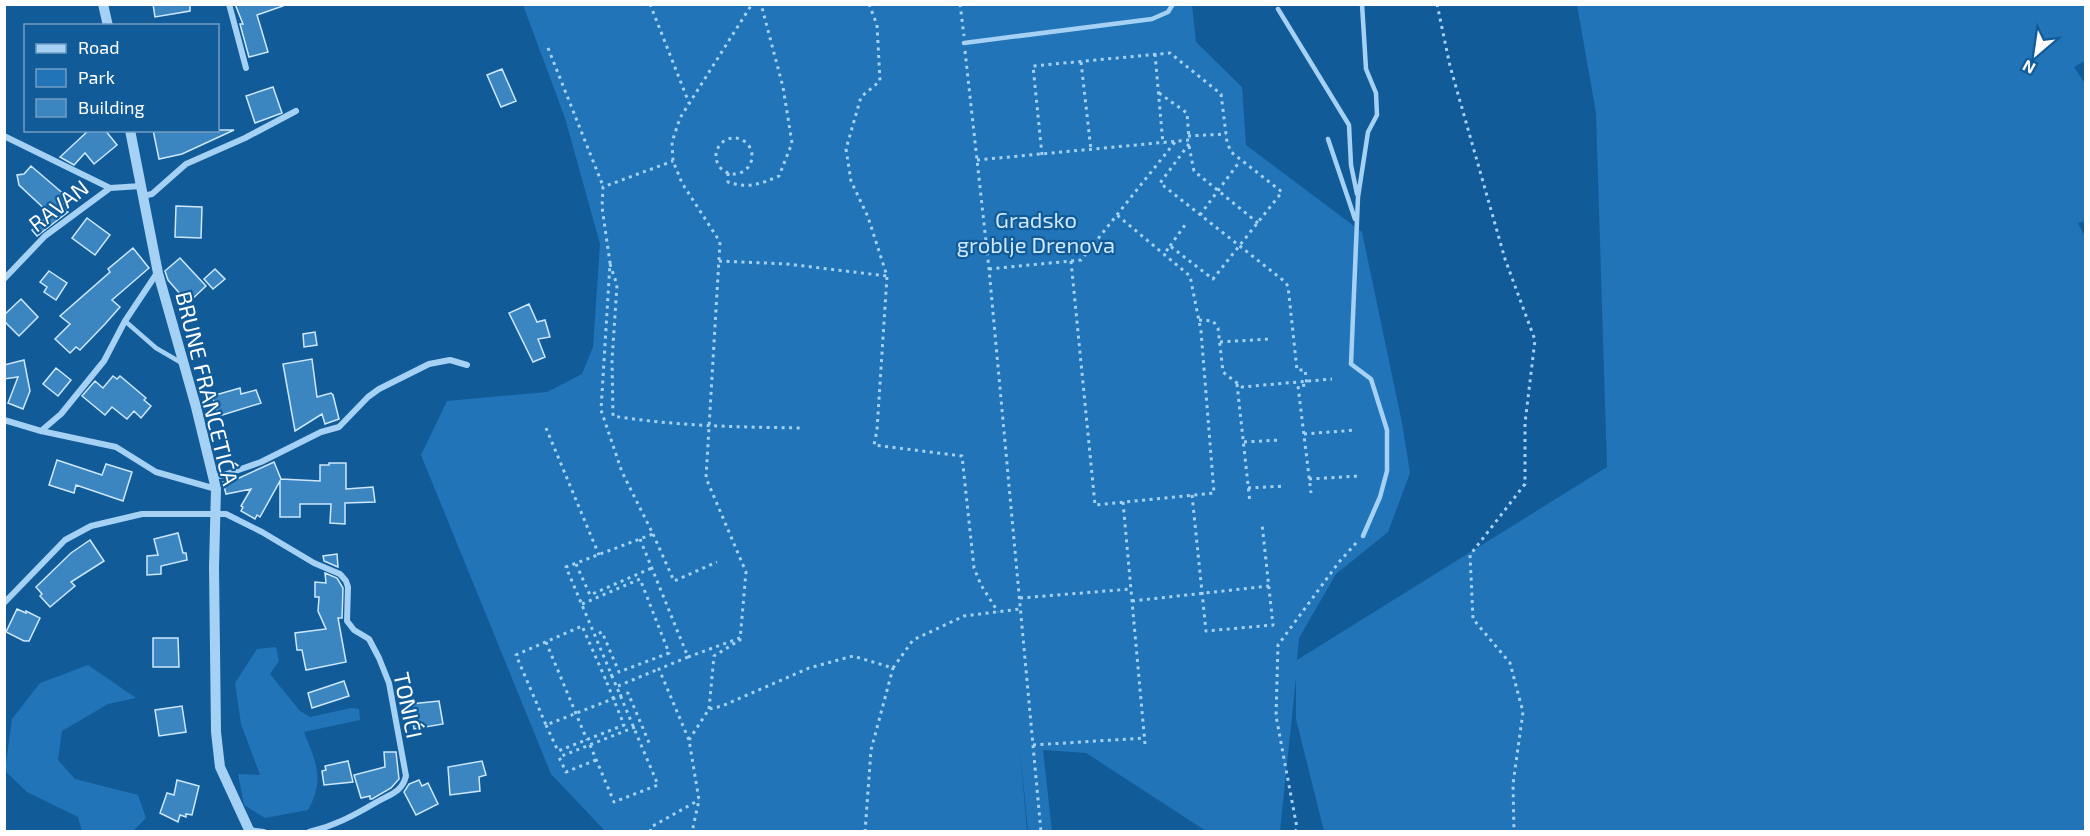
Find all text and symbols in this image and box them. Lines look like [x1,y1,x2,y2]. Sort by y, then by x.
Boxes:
legend [24,24,219,132]
north arrow [2006,24,2066,84]
text: Road [78,36,119,58]
text: N [2019,56,2038,79]
text: Park [78,66,115,88]
text: Building [78,96,145,118]
street label: RAVAN [23,174,93,236]
park label: Gradsko groblje Drenova [957,206,1115,258]
street label: BRUNE FRANCETIĆA [171,288,245,488]
street label: TONIĆI [389,670,429,740]

